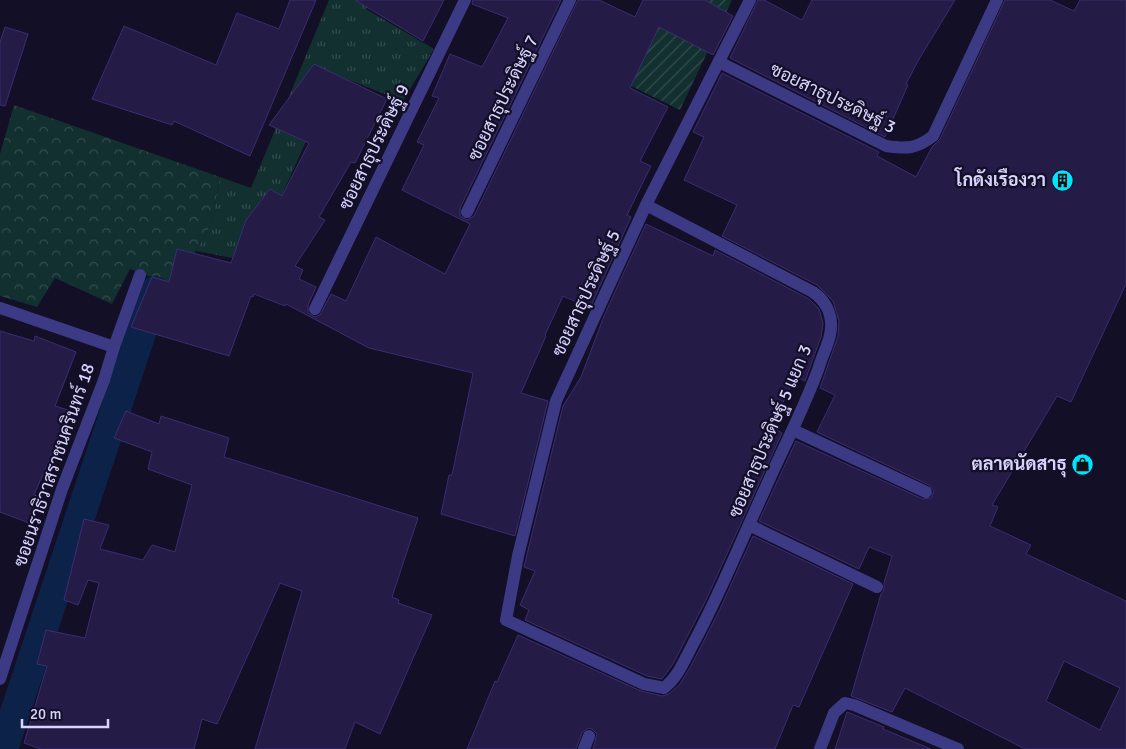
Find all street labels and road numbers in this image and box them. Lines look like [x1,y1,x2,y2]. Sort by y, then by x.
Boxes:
street label: ซอยสาธุประดิษฐ์ 7 [461,31,544,165]
street label: ซอยสาธุประดิษฐ์ 3 [766,56,900,139]
street label: ซอยสาธุประดิษฐ์ 9 [332,80,415,214]
street label: ซอยสาธุประดิษฐ์ 5 [545,225,626,360]
street label: ซอยสาธุประดิษฐ์ 5 แยก 3 [722,340,817,521]
street label: ซอยนราธิวาสราชนครินทร์ 18 [7,360,99,570]

